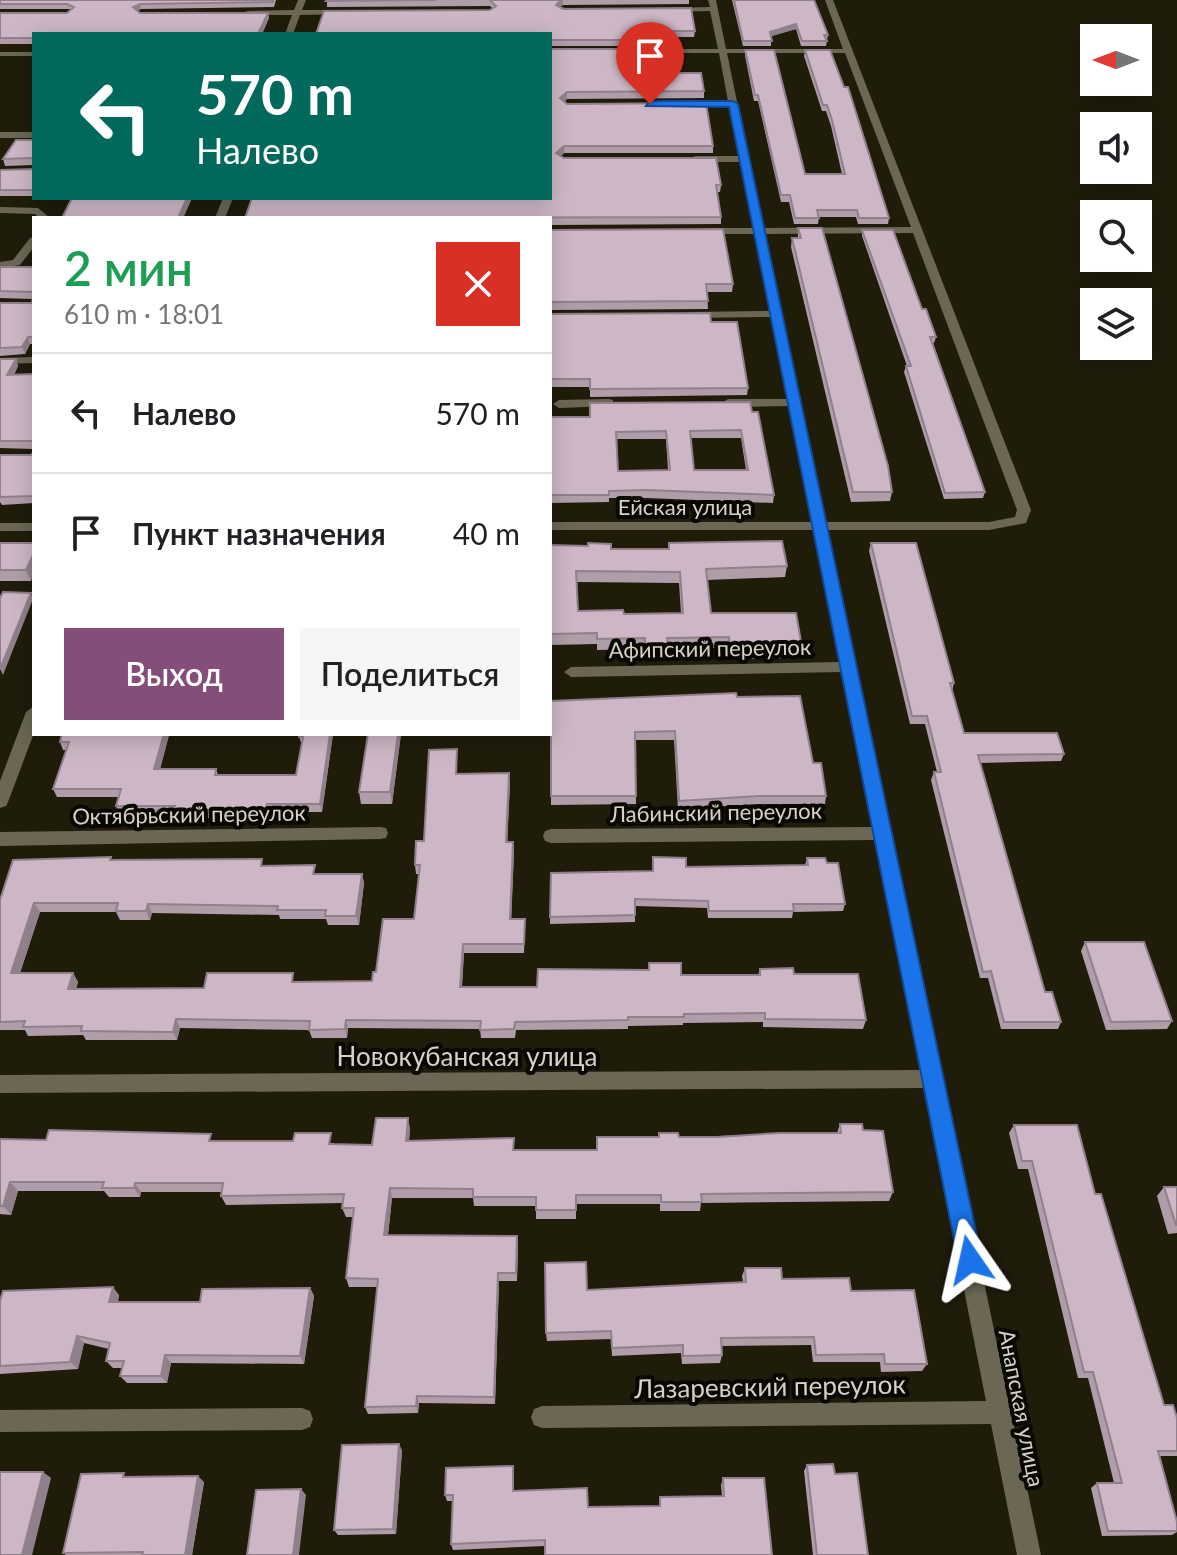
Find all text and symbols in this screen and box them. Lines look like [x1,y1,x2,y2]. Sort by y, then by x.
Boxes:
pin [616,22,684,104]
north arrow [1080,24,1152,96]
map controls [1080,24,1152,360]
icon: arrive [628,34,672,78]
text: 570 m [196,60,354,127]
icon: left [64,64,168,168]
button: sound [1080,112,1152,184]
text: Налево [196,128,319,172]
button: search [1080,200,1152,272]
text: 2 мин [64,239,193,296]
button: close [436,242,520,326]
button: layers [1080,288,1152,360]
text: 610 m · 18:01 [64,298,224,330]
icon: left [64,391,108,435]
text: Налево [132,395,236,431]
text: 570 m [435,395,520,431]
street label: Ейская улица [618,493,752,520]
icon: arrive [64,511,108,555]
text: Пункт назначения [132,515,386,551]
text: 40 m [453,515,520,551]
button: Выход [64,628,284,720]
button: Поделиться [300,628,520,720]
street label: Афипский переулок [608,633,812,663]
street label: Лабинский переулок [609,797,823,827]
street label: Октябрьский переулок [72,798,307,830]
street label: Новокубанская улица [337,1040,597,1072]
position arrow [928,1218,1012,1302]
street label: Анапская улица [993,1327,1051,1489]
street label: Лазаревский переулок [633,1368,907,1404]

